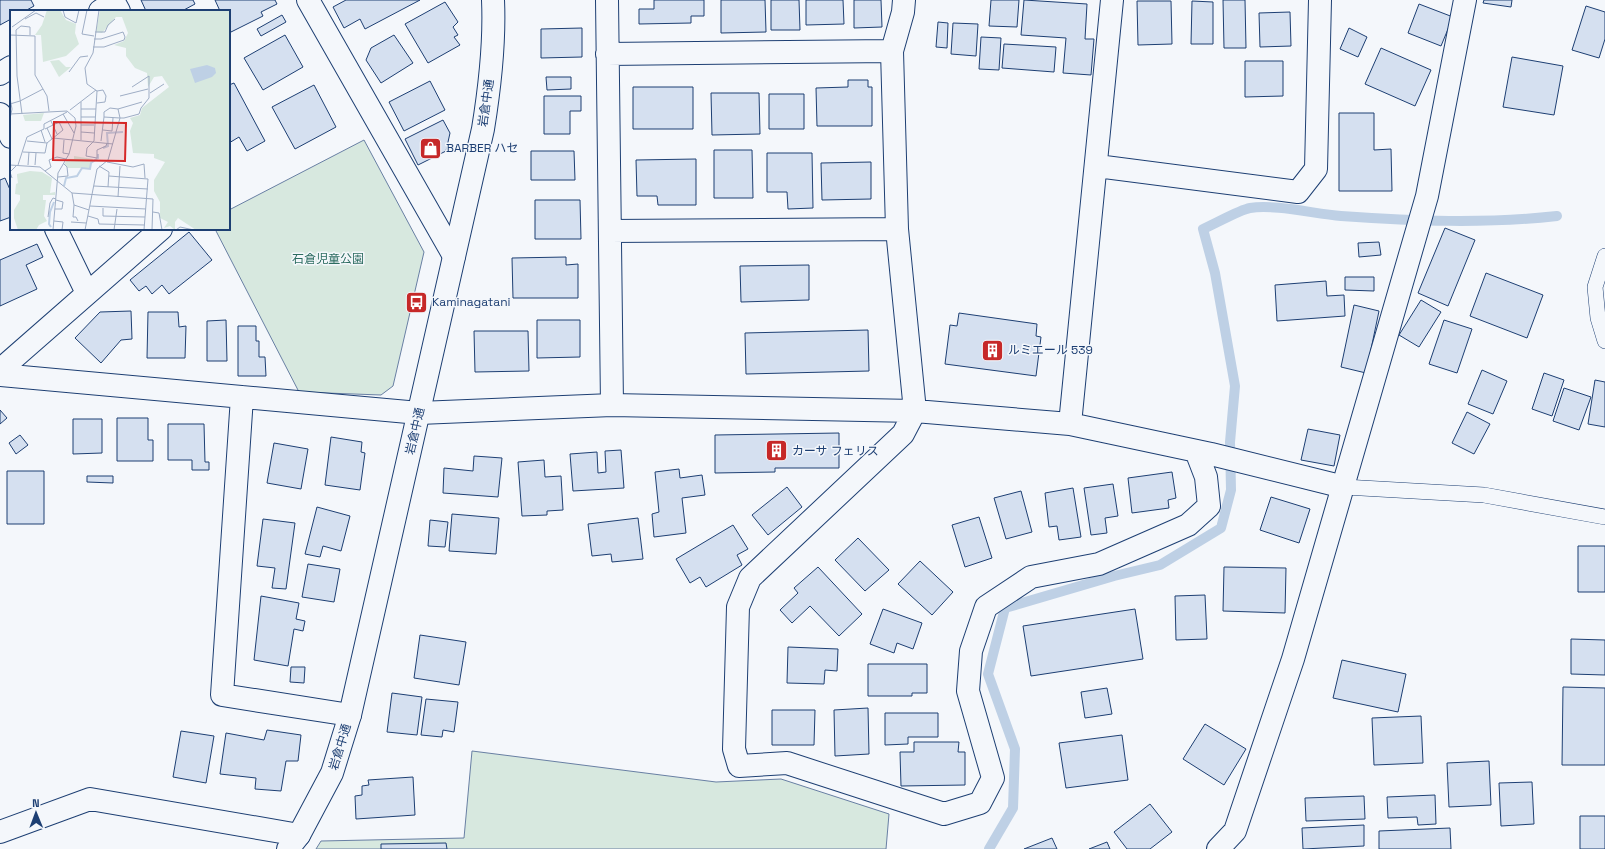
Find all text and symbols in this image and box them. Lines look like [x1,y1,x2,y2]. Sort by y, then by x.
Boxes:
inset map [10,10,230,230]
street label: 岩倉中通 [475,78,497,128]
shop icon: BARBER ハセ [418,135,444,161]
place label: BARBER ハセ [446,140,518,156]
park label: 石倉児童公園 [292,251,364,267]
bus stop icon: Kaminagatani [403,289,429,315]
place label: Kaminagatani [432,294,511,310]
building icon: ルミエール 539 [980,337,1006,363]
place label: ルミエール 539 [1008,342,1093,358]
street label: 岩倉中通 [402,406,428,456]
building icon: カーサ フェリス [764,438,790,464]
place label: カーサ フェリス [792,443,879,459]
street label: 岩倉中通 [325,722,355,772]
north arrow [16,793,56,833]
text: N [32,796,40,810]

